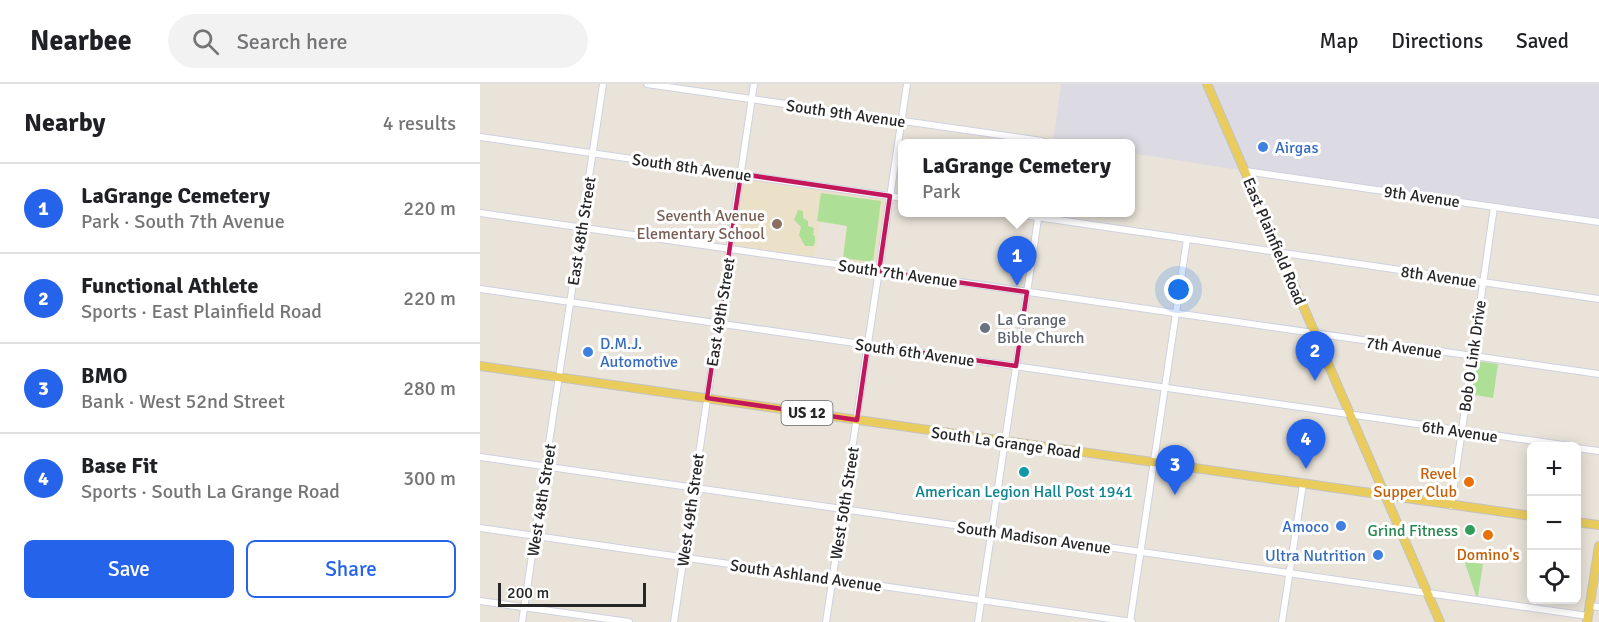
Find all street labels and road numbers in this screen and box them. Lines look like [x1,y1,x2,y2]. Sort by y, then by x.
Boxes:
street label: South 9th Avenue [785,96,907,132]
street label: South 8th Avenue [631,150,753,186]
street label: East 48th Street [564,175,601,287]
street label: East Plainfield Road [1238,175,1310,308]
street label: 9th Avenue [1383,182,1461,212]
street label: East 49th Street [703,256,740,368]
street label: South 7th Avenue [837,256,959,292]
street label: 8th Avenue [1400,262,1478,292]
street label: Bob O Link Drive [1455,299,1491,413]
street label: 7th Avenue [1365,333,1443,363]
street label: South 6th Avenue [854,335,976,371]
road number: US 12 [782,401,832,425]
street label: 6th Avenue [1421,417,1499,447]
street label: South La Grange Road [930,423,1082,463]
street label: West 48th Street [523,442,561,558]
street label: West 50th Street [826,445,864,561]
street label: West 49th Street [673,452,709,568]
street label: South Madison Avenue [956,517,1112,559]
street label: South Ashland Avenue [729,555,883,597]

